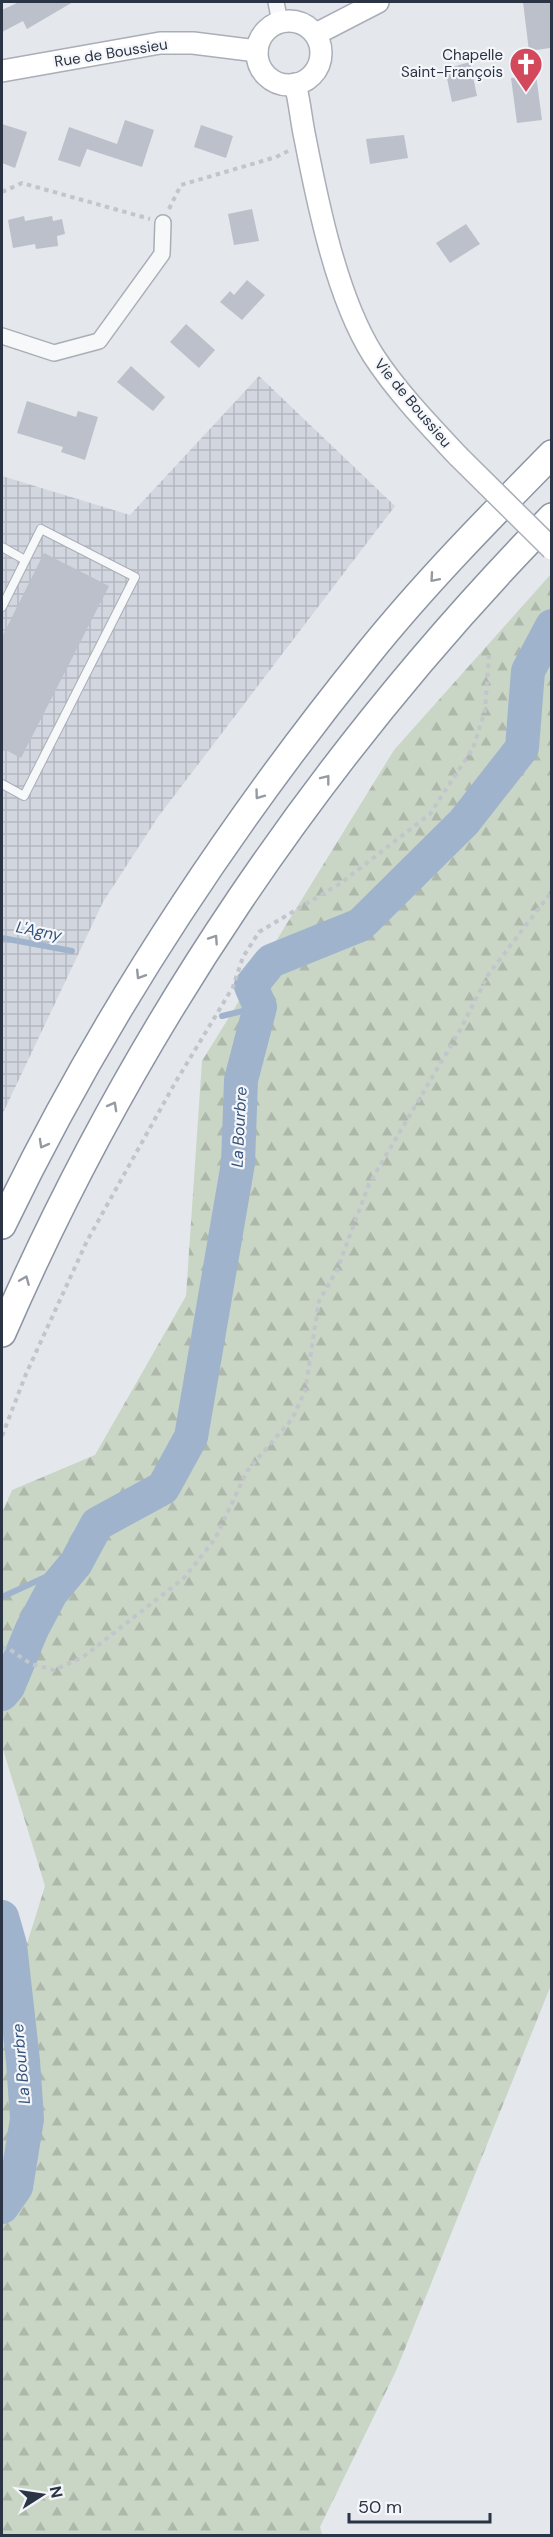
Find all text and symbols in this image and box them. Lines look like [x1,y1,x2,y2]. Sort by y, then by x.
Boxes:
street label: Rue de Boussieu [53,34,169,72]
place label: Chapelle Saint-François [401,45,503,82]
church icon: Chapelle Saint-François [508,46,544,93]
street label: Vie de Boussieu [370,354,456,452]
one-way arrow [430,571,441,582]
one-way arrow [318,775,329,786]
one-way arrow [256,788,267,799]
water label: L'Agny [14,916,65,946]
one-way arrow [206,935,218,945]
one-way arrow [135,969,147,979]
water label: La Bourbre [226,1086,252,1168]
one-way arrow [106,1102,118,1112]
one-way arrow [39,1137,50,1148]
one-way arrow [18,1275,30,1286]
water label: La Bourbre [7,2023,35,2105]
north arrow [12,2465,72,2525]
text: N [45,2484,68,2500]
scale bar [349,2486,490,2524]
text: 50 m [358,2495,402,2519]

